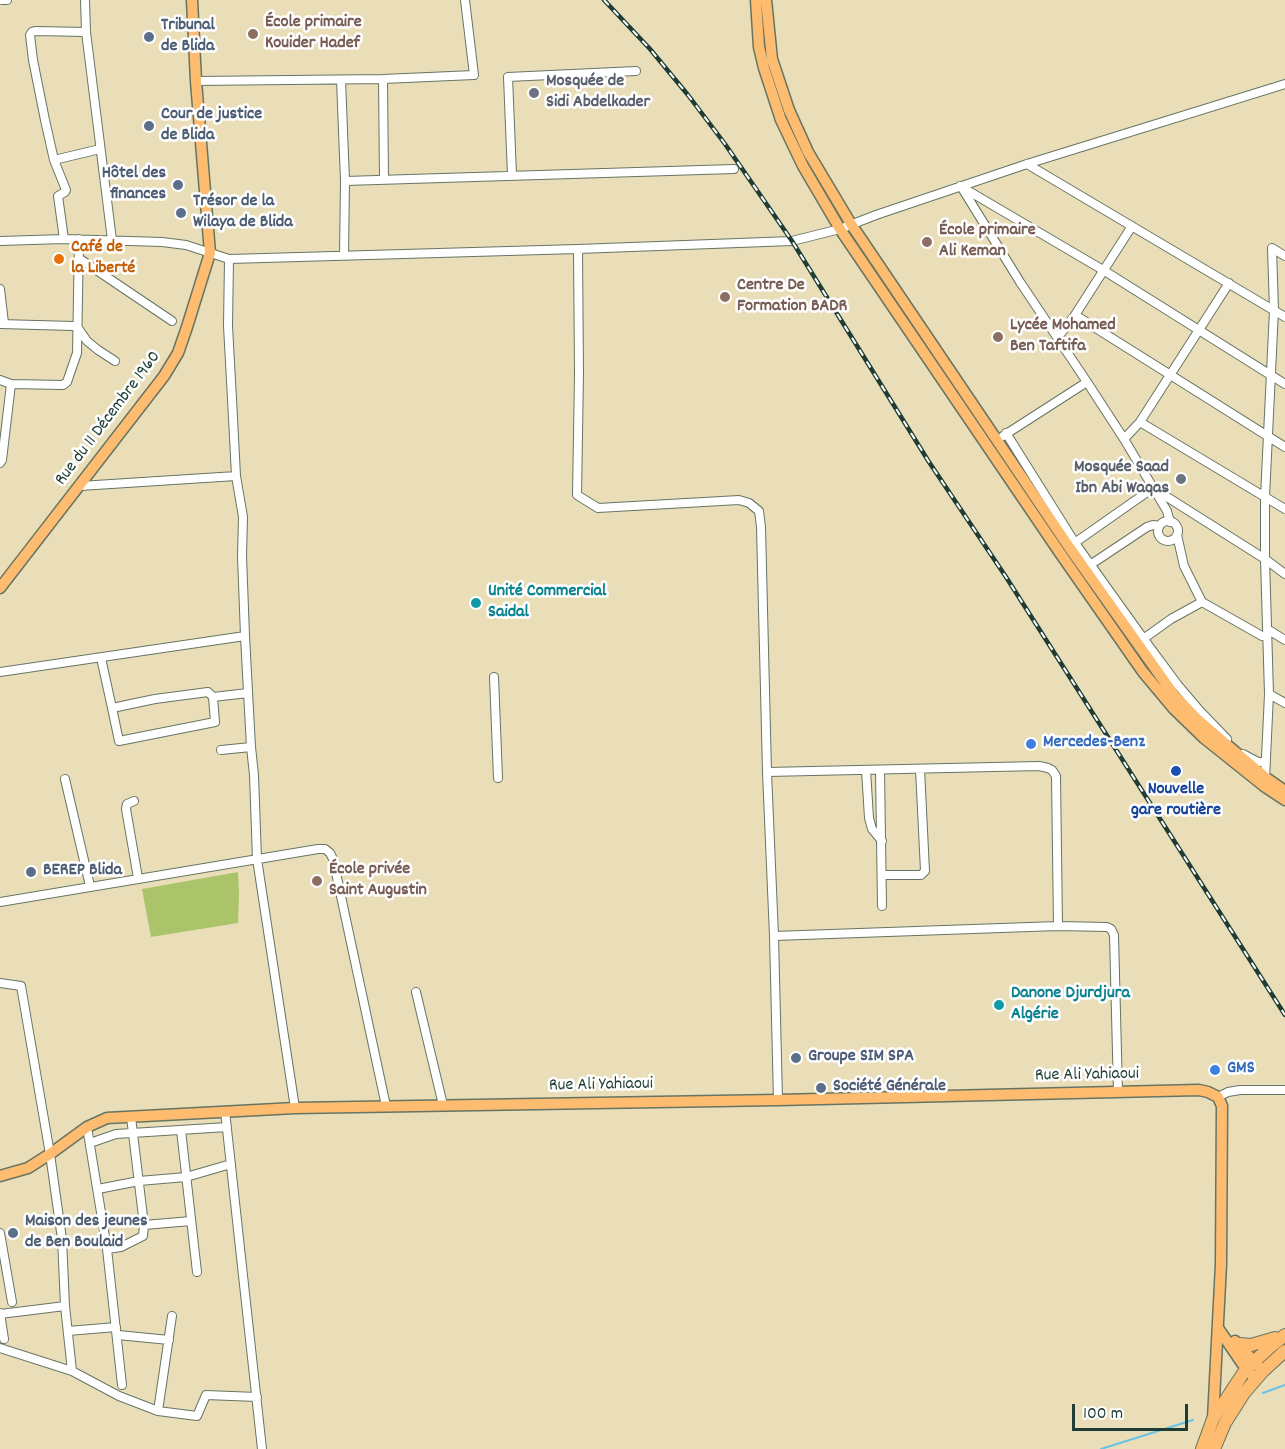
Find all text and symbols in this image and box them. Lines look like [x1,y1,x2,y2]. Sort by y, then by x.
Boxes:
place label: École primaire Kouider Hadef [265,13,362,56]
place label: Tribunal de Blida [161,16,215,58]
marker: École primaire Kouider Hadef [246,27,260,41]
marker: Tribunal de Blida [142,30,156,44]
place label: Mosquée de Sidi Abdelkader [546,72,650,115]
marker: Mosquée de Sidi Abdelkader [527,86,541,100]
place label: Cour de justice de Blida [161,105,262,148]
marker: Cour de justice de Blida [142,119,156,133]
place label: Hôtel des finances [102,164,166,207]
marker: Hôtel des finances [171,178,185,192]
place label: Trésor de la Wilaya de Blida [193,192,293,234]
marker: Trésor de la Wilaya de Blida [174,206,188,220]
place label: École primaire Ali Keman [939,221,1036,264]
marker: École primaire Ali Keman [920,235,934,249]
place label: Café de la Liberté [71,238,135,280]
marker: Café de la Liberté [52,252,66,266]
place label: Centre De Formation BADR [737,276,847,318]
marker: Centre De Formation BADR [718,290,732,304]
place label: Lycée Mohamed Ben Taftifa [1010,316,1116,358]
marker: Lycée Mohamed Ben Taftifa [991,330,1005,344]
street label: Rue du 11 Décembre 1960 [51,347,167,491]
place label: Mosquée Saad Ibn Abi Waqas [1074,458,1169,500]
marker: Mosquée Saad Ibn Abi Waqas [1174,472,1188,486]
place label: Unité Commercial Saidal [488,582,606,624]
marker: Unité Commercial Saidal [469,596,483,610]
place label: Mercedes-Benz [1043,733,1145,755]
marker: Mercedes-Benz [1024,737,1038,751]
marker: Nouvelle gare routière [1169,764,1183,778]
place label: Nouvelle gare routière [1131,780,1221,822]
place label: École privée Saint Augustin [329,860,427,902]
place label: BEREP Blida [43,861,122,883]
marker: BEREP Blida [24,865,38,879]
marker: École privée Saint Augustin [310,874,324,888]
place label: Danone Djurdjura Algérie [1011,984,1130,1026]
marker: Danone Djurdjura Algérie [992,998,1006,1012]
place label: Groupe SIM SPA [808,1047,914,1069]
marker: Groupe SIM SPA [789,1051,803,1065]
place label: GMS [1227,1059,1255,1081]
marker: GMS [1208,1063,1222,1077]
street label: Rue Ali Yahiaoui [1035,1064,1139,1088]
street label: Rue Ali Yahiaoui [549,1074,653,1098]
place label: Société Générale [833,1077,946,1099]
marker: Société Générale [814,1081,828,1095]
place label: Maison des jeunes de Ben Boulaid [25,1212,148,1254]
marker: Maison des jeunes de Ben Boulaid [6,1226,20,1240]
scale bar [1075,1392,1190,1430]
text: 100 m [1083,1402,1123,1427]

